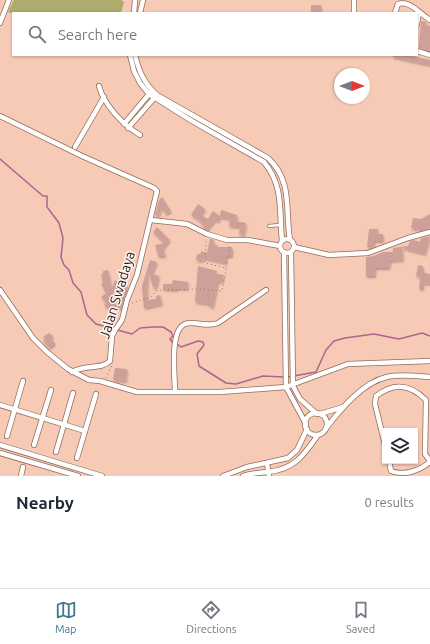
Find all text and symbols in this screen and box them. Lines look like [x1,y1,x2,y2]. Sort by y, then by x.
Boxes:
search box [12,12,418,56]
icon: search [26,23,48,45]
text: Search here [58,26,137,43]
north arrow [334,68,370,104]
street label: Jalan Swadaya [96,249,138,341]
map controls [382,428,418,464]
button: layers [382,428,418,464]
text: Nearby [16,493,74,512]
text: 0 results [364,495,414,509]
tab: Map [55,599,77,635]
tab: Directions [186,599,236,635]
tab: Saved [346,599,375,635]

